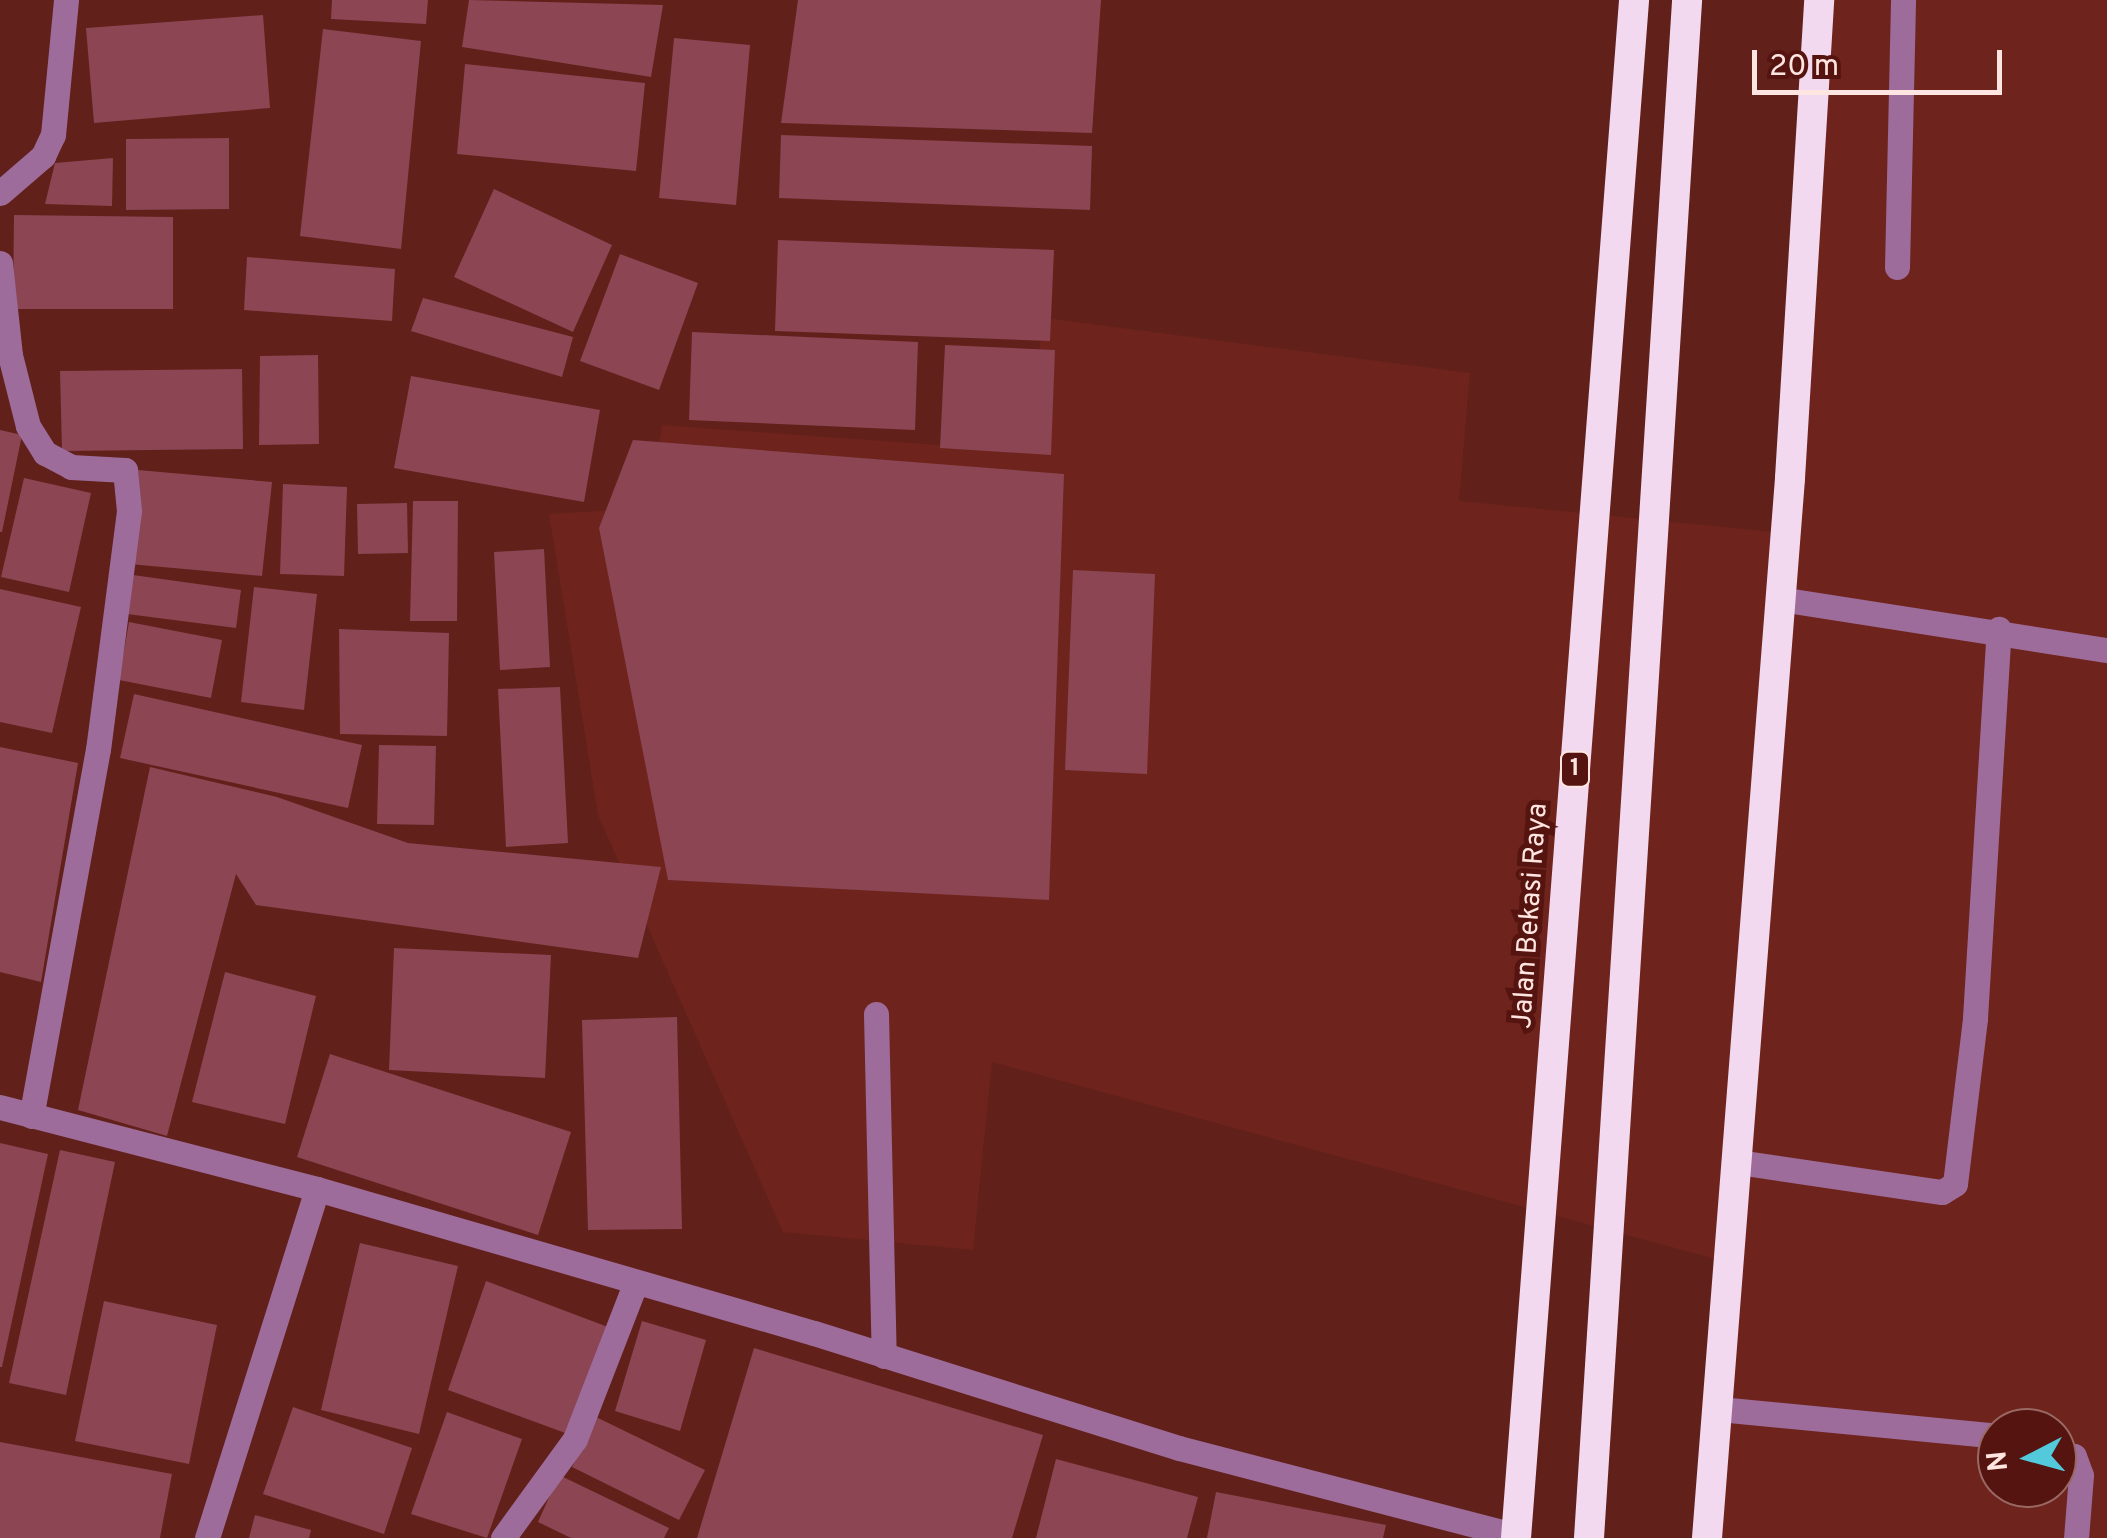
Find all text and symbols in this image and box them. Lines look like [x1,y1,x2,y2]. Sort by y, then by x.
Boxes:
scale bar [1757,30,2007,92]
text: 20 m [1769,49,1839,86]
road number: 1 [1560,749,1590,789]
street label: Jalan Bekasi Raya [1506,802,1556,1030]
north arrow [1977,1408,2077,1508]
text: N [1980,1449,2018,1473]

